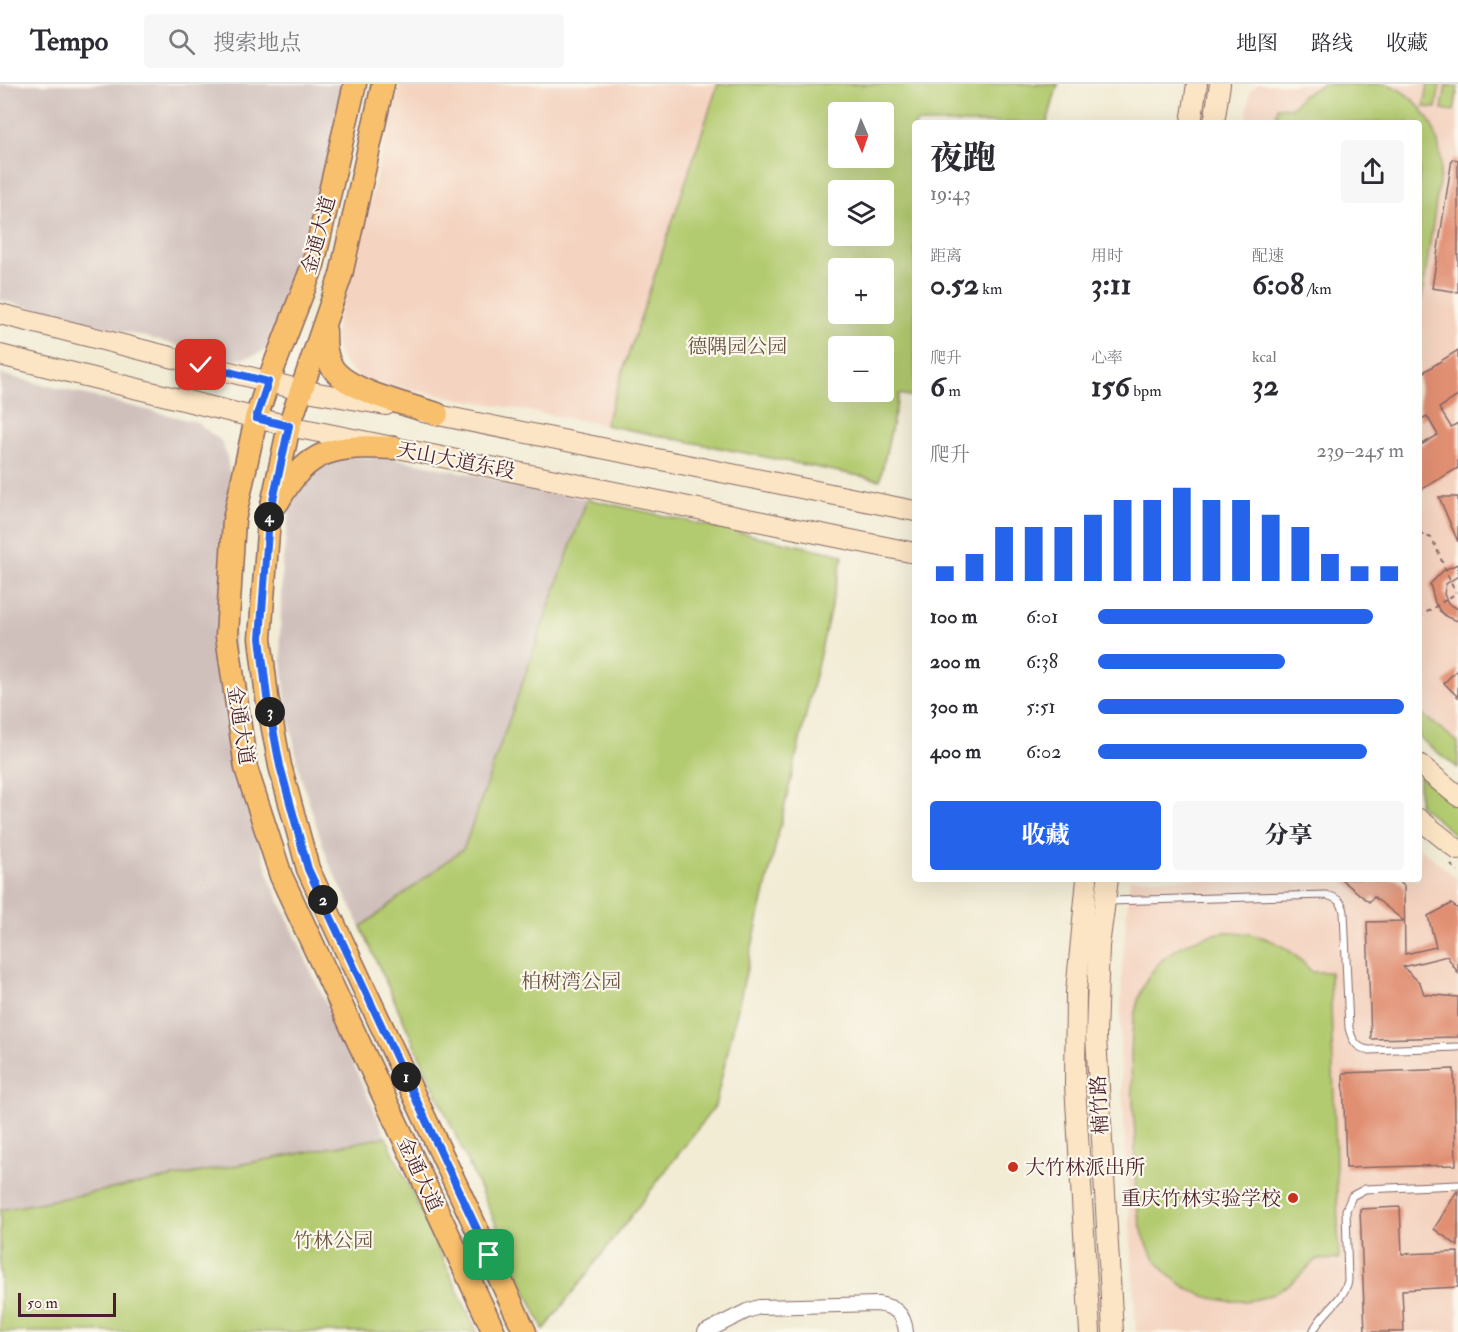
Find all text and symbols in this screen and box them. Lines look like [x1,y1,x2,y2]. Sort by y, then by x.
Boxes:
search box [144,14,564,68]
text: Tempo [30,24,108,59]
icon: search [165,25,198,58]
text: 搜索地点 [213,29,301,57]
text: 地图 [1236,30,1278,57]
text: 路线 [1311,30,1353,57]
text: 收藏 [1386,30,1428,57]
north arrow [828,102,894,168]
map controls [828,102,894,402]
text: 夜跑 [930,138,996,179]
button: share [1341,140,1404,203]
button: layers [828,180,894,246]
text: 19:43 [930,181,971,206]
street label: 金通大道 [296,193,341,277]
text: 距离 [930,246,962,266]
text: 用时 [1091,246,1123,266]
text: 配速 [1252,246,1284,266]
button: + [828,258,894,324]
text: 0.52 [930,266,979,303]
text: 3:11 [1091,266,1131,303]
text: 6:08 [1252,266,1304,303]
text: km [979,279,1002,299]
text: /km [1304,279,1332,299]
park label: 德隅园公园 [687,334,787,359]
button: − [828,336,894,402]
pin [175,339,226,390]
text: kcal [1252,347,1277,367]
icon: check [184,348,217,381]
text: 爬升 [930,348,962,368]
text: 心率 [1091,348,1123,368]
text: 32 [1252,367,1279,404]
text: 6 [930,368,945,405]
text: 156 [1091,368,1130,405]
text: m [945,381,961,401]
text: bpm [1130,381,1162,401]
street label: 天山大道东段 [395,437,517,484]
text: 239–245 m [1316,438,1404,463]
text: 爬升 [930,442,970,467]
pin: 4 [254,502,284,532]
text: 4 [265,507,273,527]
text: 100 m [930,604,977,629]
text: 6:01 [1026,604,1058,629]
text: 200 m [930,649,980,674]
text: 6:38 [1026,649,1058,674]
street label: 金通大道 [222,684,259,767]
text: 300 m [930,694,978,719]
text: 5:51 [1026,694,1056,719]
pin: 3 [255,697,285,727]
text: 3 [267,702,273,722]
text: 400 m [930,739,981,764]
text: 6:02 [1026,739,1061,764]
button: 收藏 [930,801,1161,870]
button: 分享 [1173,801,1404,870]
pin: 2 [308,885,338,915]
text: 2 [319,890,327,910]
park label: 柏树湾公园 [521,969,621,994]
pin: 1 [391,1062,421,1092]
text: 1 [403,1067,409,1087]
street label: 楠竹路 [1085,1074,1114,1136]
street label: 金通大道 [391,1133,448,1216]
place label: 大竹林派出所 [1025,1155,1145,1180]
marker: 大竹林派出所 [1006,1160,1020,1174]
place label: 重庆竹林实验学校 [1121,1186,1281,1211]
marker: 重庆竹林实验学校 [1286,1191,1300,1205]
park label: 竹林公园 [293,1228,373,1253]
pin [463,1229,514,1280]
icon: arrive [472,1238,505,1271]
scale bar [18,1290,116,1318]
text: 50 m [27,1293,58,1313]

